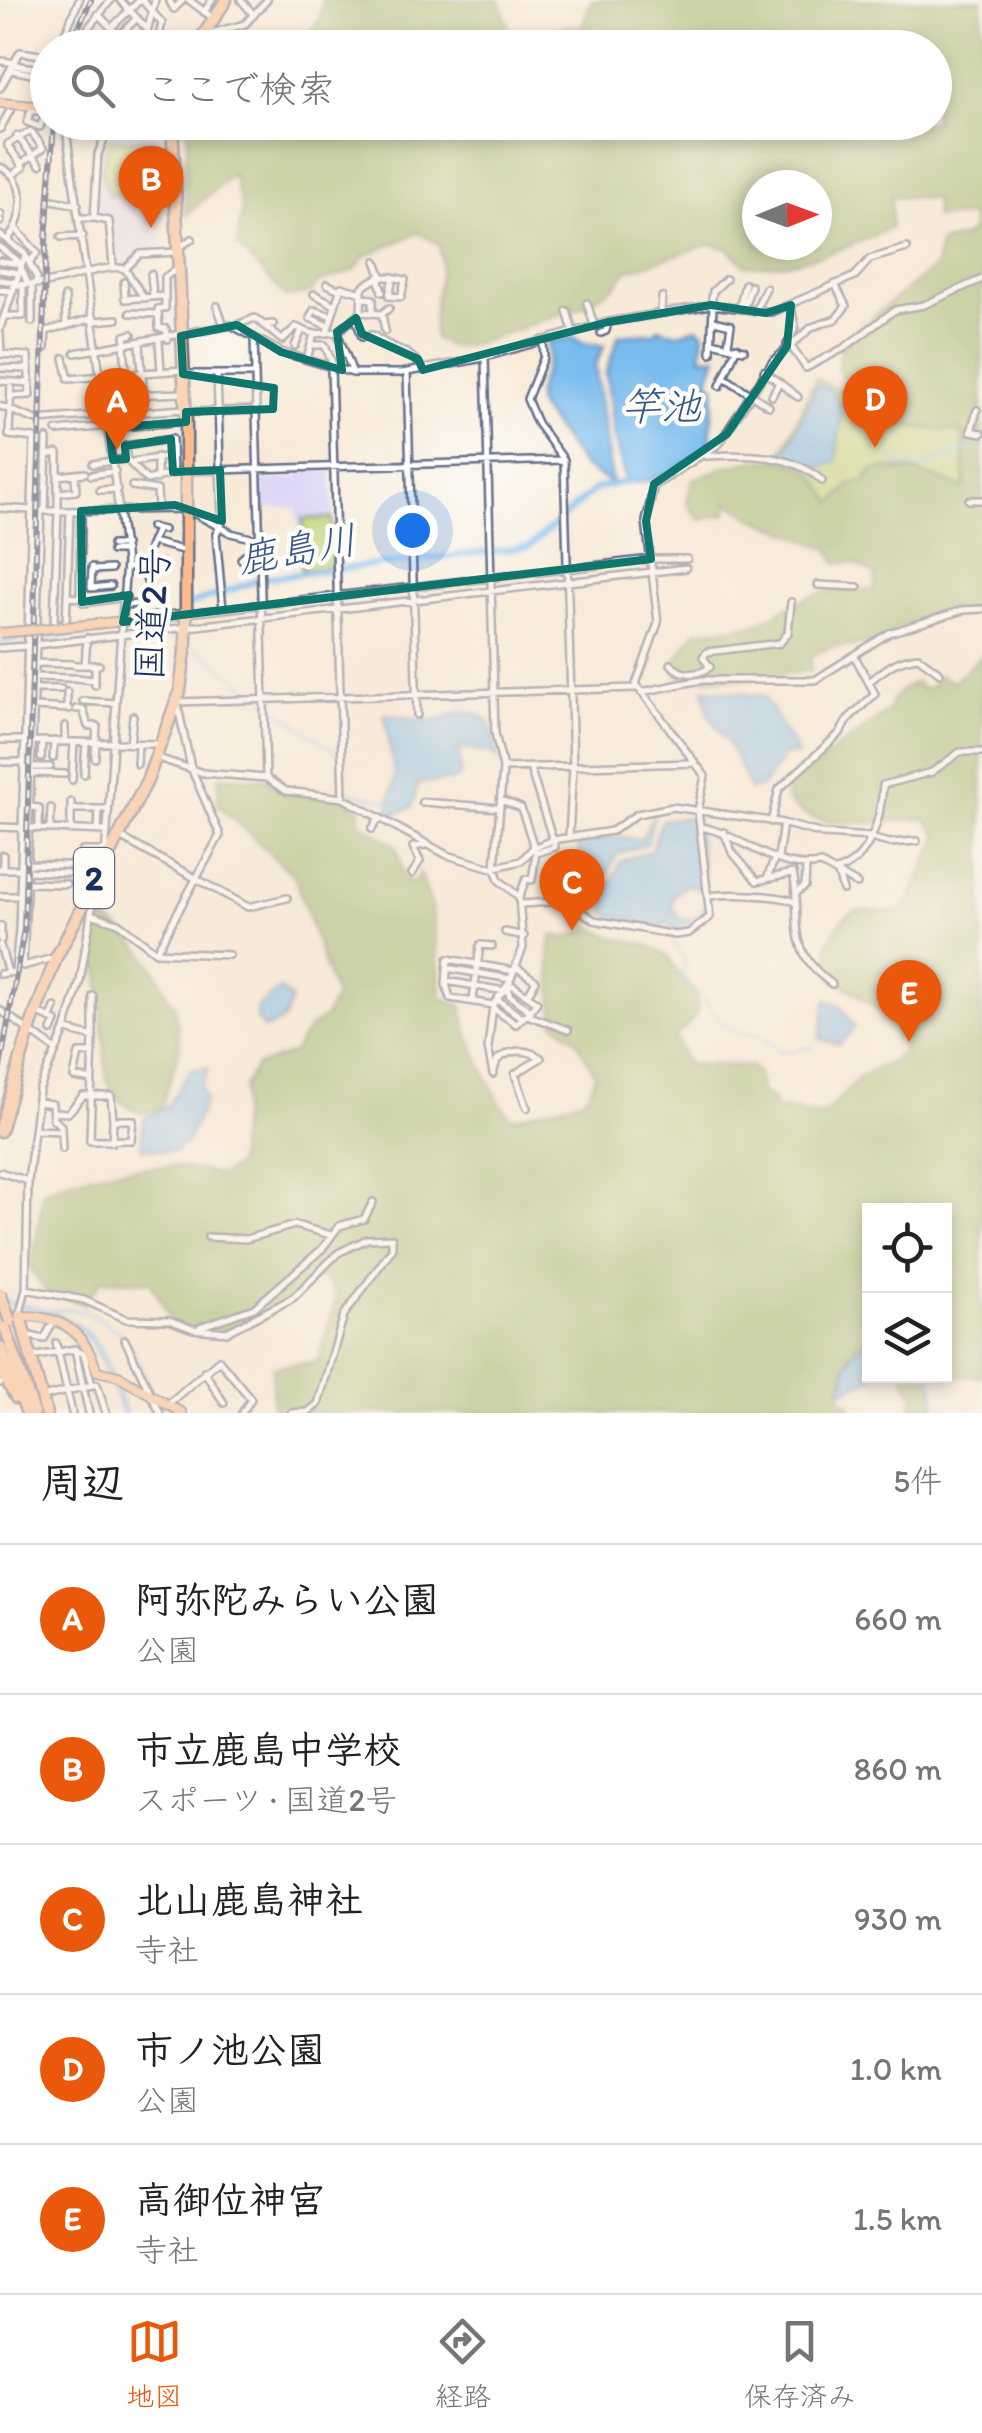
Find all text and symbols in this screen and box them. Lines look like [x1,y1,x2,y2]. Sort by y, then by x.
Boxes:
search box [30,30,952,140]
icon: search [65,58,120,113]
text: ここで検索 [145,66,335,112]
pin: B [118,146,184,228]
north arrow [742,170,832,260]
pin: D [842,366,908,448]
pin: A [84,368,150,450]
water label: 竿池 [621,382,702,430]
your location [387,505,438,556]
water label: 鹿島川 [234,515,360,583]
street label: 国道2号 [126,546,178,682]
road number: 2 [74,848,114,908]
pin: C [540,848,604,931]
pin: E [876,960,942,1042]
map controls [862,1203,952,1383]
button: locate [862,1203,952,1293]
button: layers [862,1293,952,1383]
text: 周辺 [40,1457,124,1508]
text: 5件 [893,1462,942,1500]
text: 阿弥陀みらい公園 [135,1577,439,1623]
text: A [62,1600,83,1638]
text: 660 m [854,1600,942,1638]
text: 公園 [135,1631,199,1669]
text: 市立鹿島中学校 [135,1727,401,1773]
text: B [62,1750,83,1788]
text: 860 m [854,1750,942,1788]
text: スポーツ · 国道2号 [135,1781,397,1819]
text: 北山鹿島神社 [135,1877,363,1923]
text: C [62,1900,83,1938]
text: 930 m [854,1900,942,1938]
text: 寺社 [135,1931,199,1969]
text: 市ノ池公園 [135,2027,325,2073]
text: D [62,2050,83,2088]
text: 1.0 km [850,2050,942,2088]
text: 公園 [135,2081,199,2119]
text: 高御位神宮 [135,2177,325,2223]
text: E [64,2200,81,2238]
text: 1.5 km [853,2200,942,2238]
text: 寺社 [135,2231,199,2269]
tab: 地図 [126,2314,182,2414]
tab: 経路 [435,2314,491,2414]
tab: 保存済み [744,2314,856,2414]

